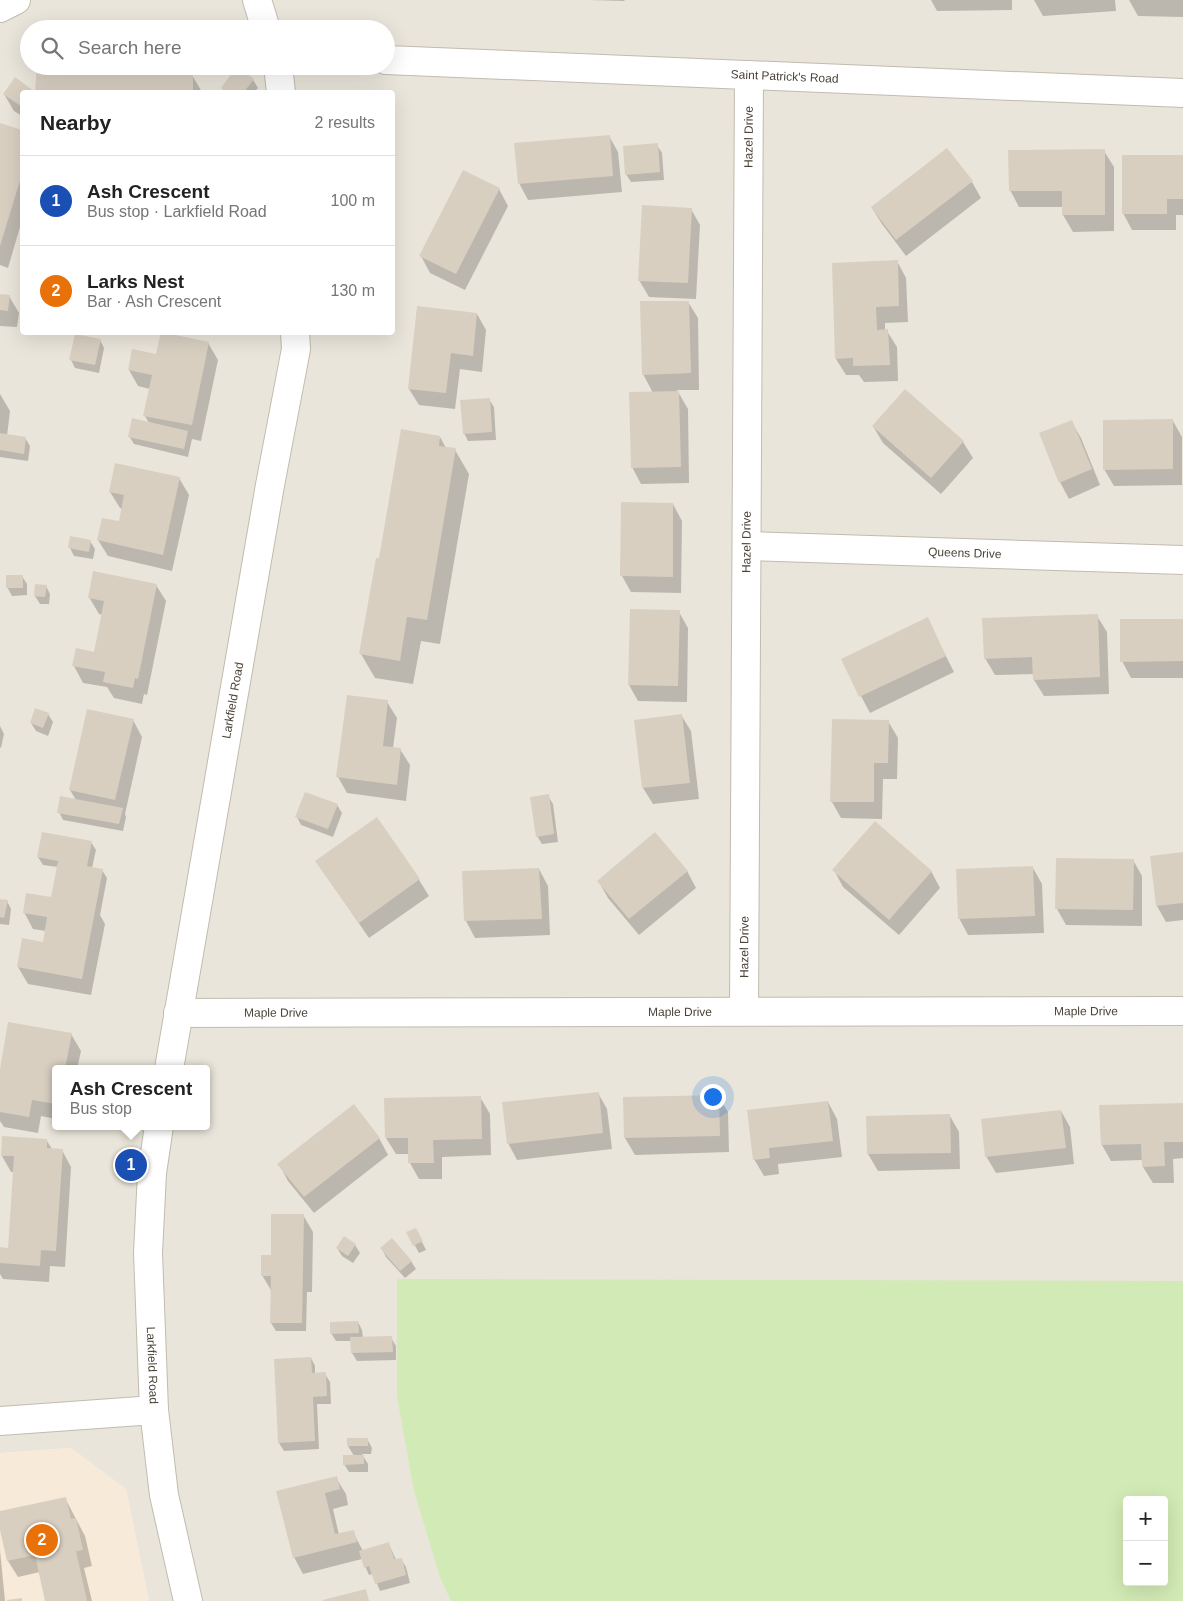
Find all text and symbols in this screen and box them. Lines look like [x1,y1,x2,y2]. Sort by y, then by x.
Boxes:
search box [20,20,395,75]
icon: search [38,34,66,62]
text: Search here [78,37,182,58]
street label: Saint Patrick's Road [730,67,839,86]
street label: Hazel Drive [742,106,756,168]
text: Nearby [40,111,111,134]
text: 2 results [315,114,375,131]
text: Ash Crescent [87,181,210,202]
text: 1 [52,192,60,209]
text: 100 m [331,192,375,209]
text: Bus stop · Larkfield Road [87,203,267,220]
text: Larks Nest [87,271,184,292]
text: 2 [52,282,60,299]
text: 130 m [331,282,375,299]
text: Bar · Ash Crescent [87,293,221,310]
street label: Hazel Drive [739,511,754,573]
street label: Queens Drive [928,545,1002,561]
street label: Larkfield Road [219,661,246,740]
street label: Hazel Drive [737,916,752,978]
street label: Maple Drive [1054,1004,1118,1018]
street label: Maple Drive [648,1005,712,1019]
street label: Maple Drive [244,1006,308,1020]
popup [52,1065,210,1130]
text: Ash Crescent [70,1078,192,1099]
your location [700,1084,726,1110]
text: Bus stop [70,1100,132,1117]
pin: 1 [115,1146,147,1184]
street label: Larkfield Road [144,1326,161,1404]
map controls [1123,1496,1168,1586]
button: + [1123,1496,1168,1541]
pin: 2 [26,1521,58,1559]
button: − [1123,1541,1168,1586]

